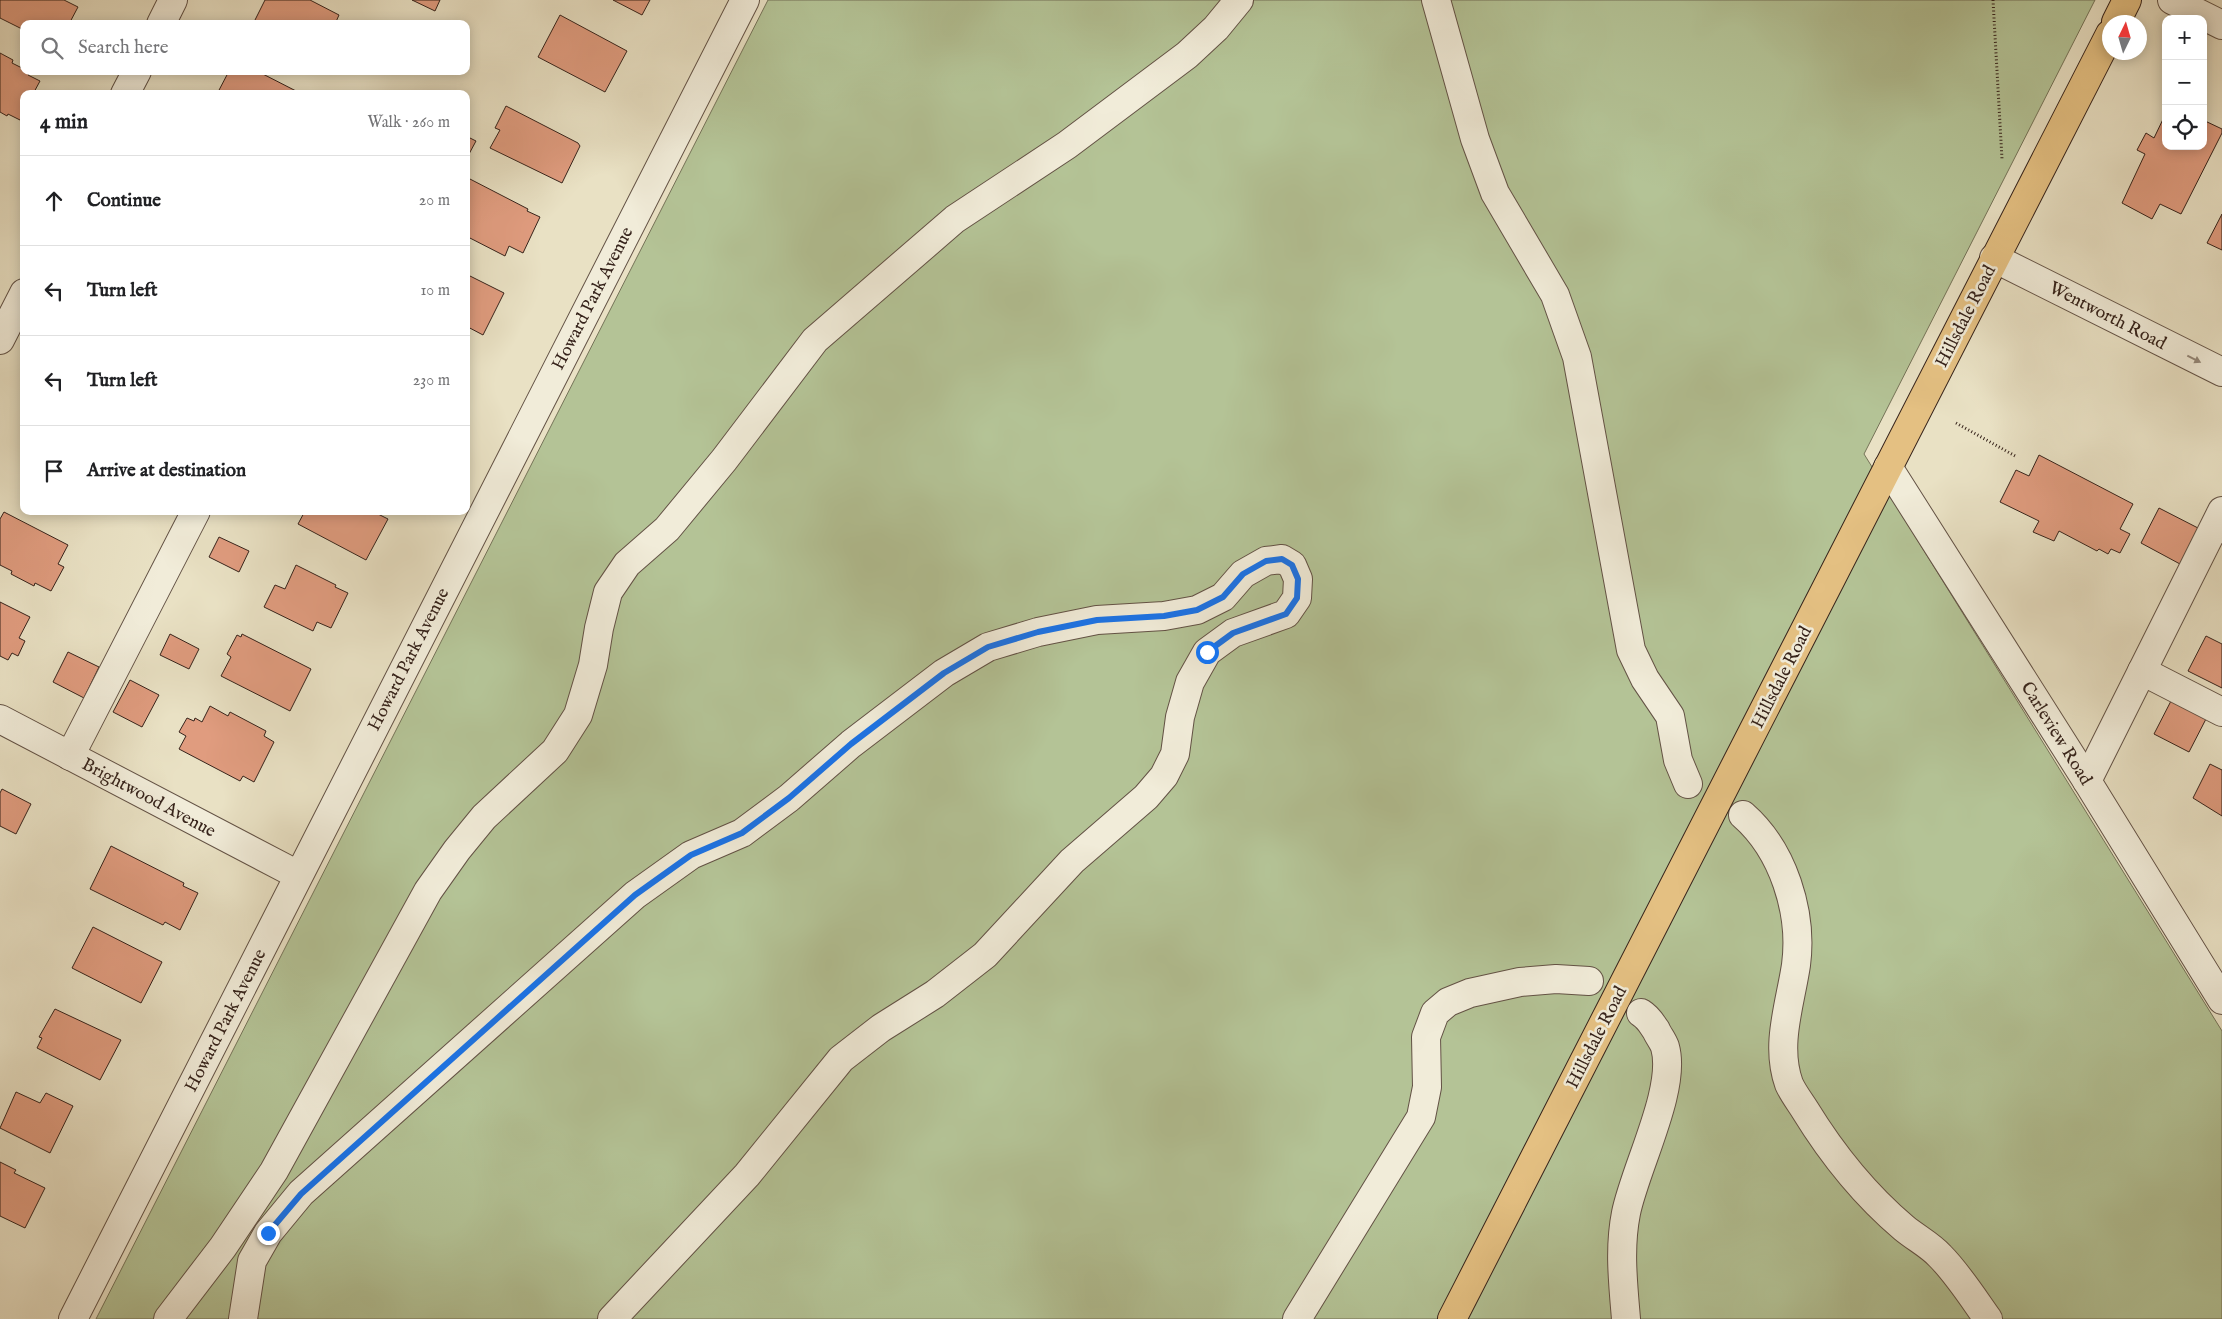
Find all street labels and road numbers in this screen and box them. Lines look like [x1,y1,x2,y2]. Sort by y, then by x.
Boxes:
street label: Howard Park Avenue [547,223,639,374]
street label: Hillsdale Road [1931,261,2002,372]
street label: Wentworth Road [2045,277,2170,356]
street label: Howard Park Avenue [363,584,455,735]
street label: Hillsdale Road [1747,622,1818,733]
street label: Carleview Road [2015,678,2097,790]
street label: Brightwood Avenue [77,753,219,843]
street label: Howard Park Avenue [180,945,272,1096]
street label: Hillsdale Road [1562,982,1633,1093]

